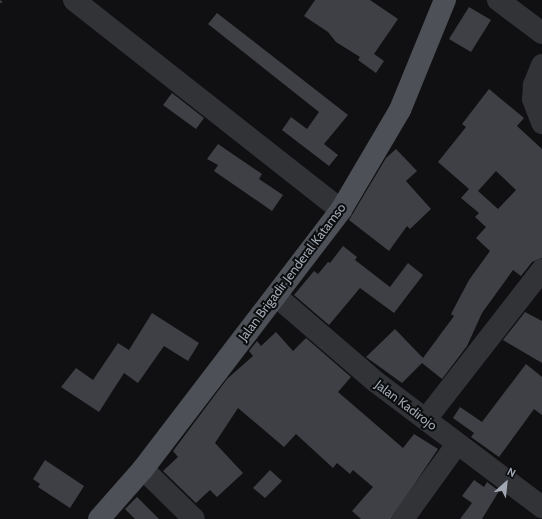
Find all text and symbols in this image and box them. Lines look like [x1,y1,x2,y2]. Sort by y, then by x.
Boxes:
street label: Jalan Brigadir Jenderal Katamso [235,200,349,344]
street label: Jalan Kadirojo [372,377,440,433]
north arrow [486,463,526,503]
text: N [505,464,518,480]

